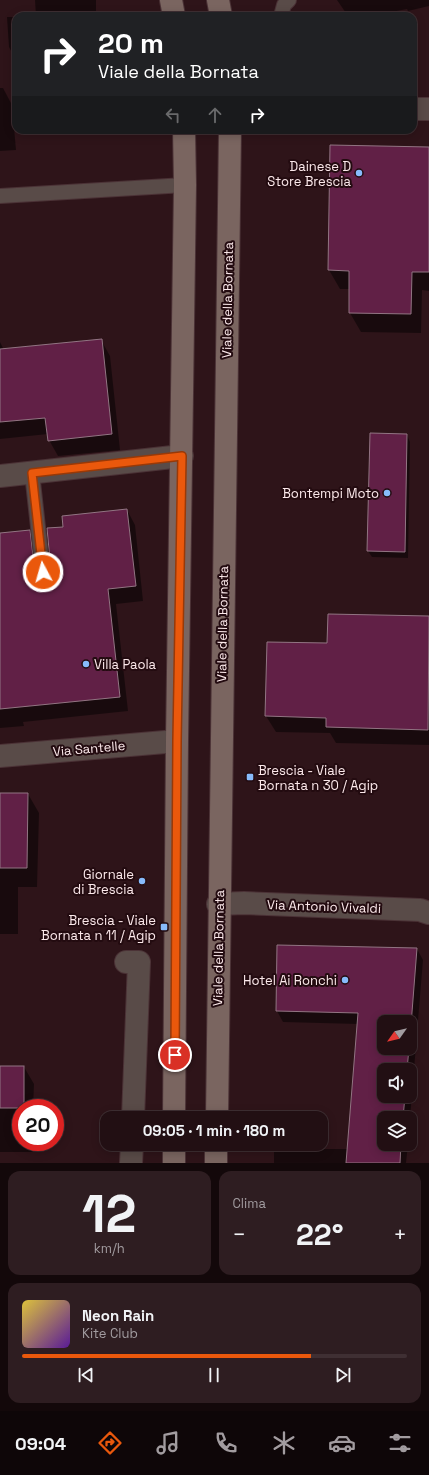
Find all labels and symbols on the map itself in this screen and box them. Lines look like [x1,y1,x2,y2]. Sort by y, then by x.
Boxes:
place label: Dainese D Store Brescia [267,158,352,190]
marker: Dainese D Store Brescia [354,168,364,178]
street label: Viale della Bornata [218,241,237,358]
place label: Bontempi Moto [282,485,379,502]
marker: Bontempi Moto [382,488,392,498]
position arrow [22,551,64,593]
street label: Viale della Bornata [213,565,232,682]
place label: Villa Paola [94,656,157,673]
marker: Villa Paola [81,659,91,669]
street label: Via Santelle [52,737,126,760]
place label: Brescia - Viale Bornata n 30 / Agip [258,762,378,794]
marker: Brescia - Viale Bornata n 30 / Agip [245,772,255,782]
place label: Giornale di Brescia [73,866,135,898]
marker: Giornale di Brescia [137,876,147,886]
street label: Viale della Bornata [209,889,228,1006]
street label: Via Antonio Vivaldi [267,896,381,917]
place label: Brescia - Viale Bornata n 11 / Agip [41,912,156,944]
marker: Brescia - Viale Bornata n 11 / Agip [159,922,169,932]
place label: Hotel Ai Ronchi [243,972,337,989]
marker: Hotel Ai Ronchi [340,975,350,985]
north arrow [377,1015,417,1055]
pin [158,1038,192,1072]
speed limit sign: 20 [12,1099,64,1151]

